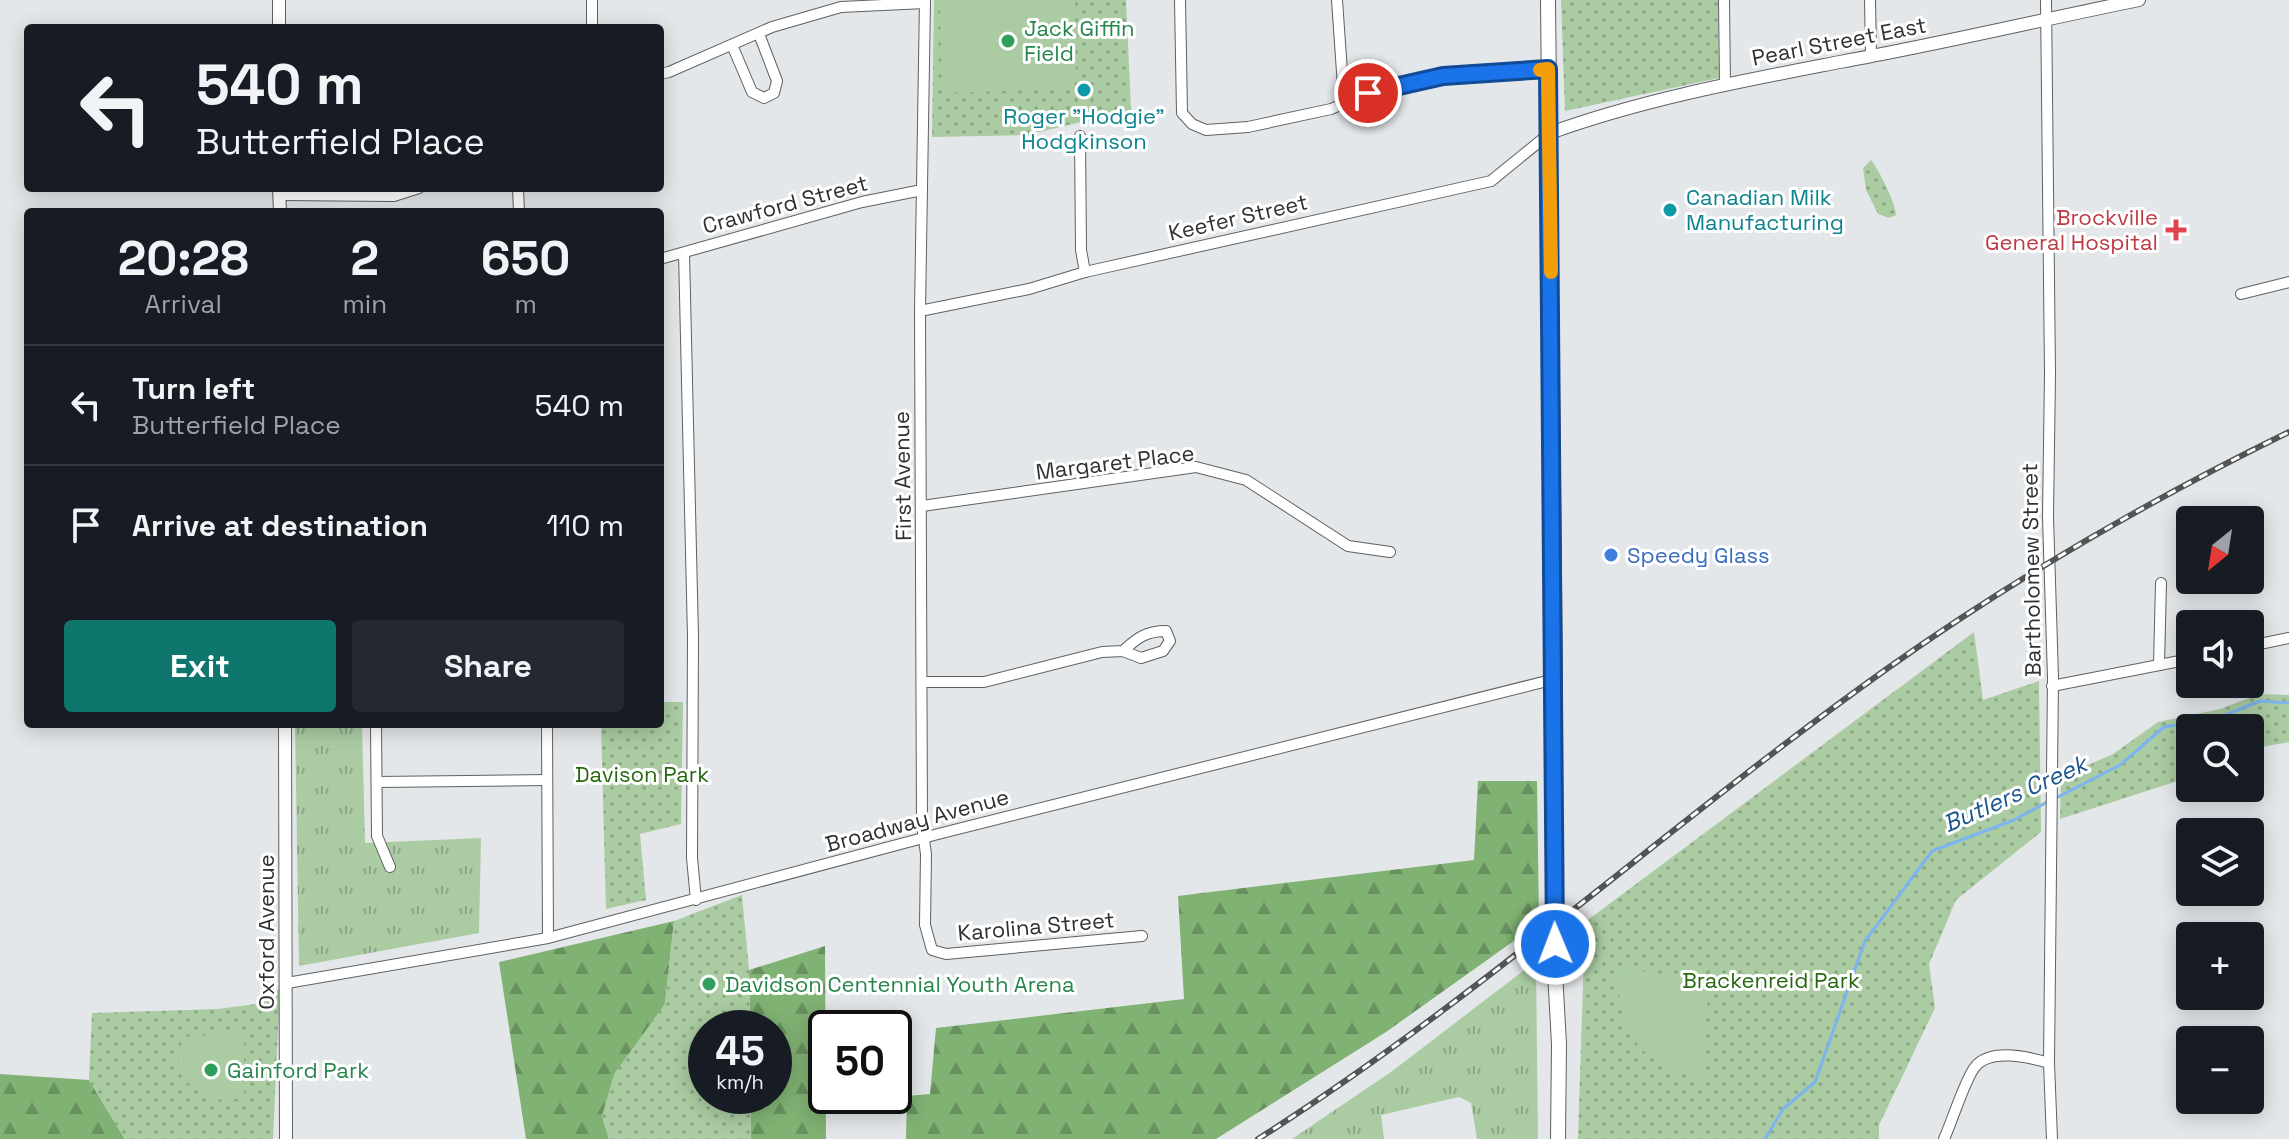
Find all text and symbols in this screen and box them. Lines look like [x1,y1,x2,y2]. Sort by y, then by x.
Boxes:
street label: Pearl Street East [1749,10,1929,72]
place label: Jack Giffin Field [1024,14,1135,67]
marker: Jack Giffin Field [999,32,1017,50]
text: 540 m [196,49,364,120]
icon: left [64,56,168,160]
pin [1334,59,1402,127]
icon: arrive [1346,71,1390,115]
marker: Roger "Hodgie" Hodgkinson [1075,81,1093,99]
place label: Roger "Hodgie" Hodgkinson [1003,102,1165,155]
text: Butterfield Place [196,119,485,165]
street label: Crawford Street [699,168,871,240]
place label: Canadian Milk Manufacturing [1686,183,1844,236]
street label: Keefer Street [1166,187,1310,247]
marker: Canadian Milk Manufacturing [1661,201,1679,219]
place label: Brockville General Hospital [1985,203,2158,256]
marker: Brockville General Hospital [2165,219,2187,241]
text: 20:28 [118,228,249,289]
text: 2 [351,228,379,289]
text: 650 [481,228,570,289]
text: Arrival [145,287,222,321]
text: min [342,287,387,321]
text: m [514,287,537,321]
text: Turn left [132,369,255,408]
icon: left [64,383,108,427]
text: 540 m [535,386,624,425]
text: Butterfield Place [132,408,341,442]
street label: First Avenue [887,411,917,541]
street label: Margaret Place [1034,438,1196,486]
street label: Bartholomew Street [2015,463,2047,677]
icon: arrive [64,503,108,547]
text: Arrive at destination [132,506,428,545]
text: 110 m [546,506,624,545]
north arrow [2176,506,2264,594]
map controls [2176,506,2264,1114]
place label: Speedy Glass [1627,541,1770,569]
marker: Speedy Glass [1602,546,1620,564]
button: sound [2176,610,2264,698]
button: Exit [64,620,336,712]
button: Share [352,620,624,712]
button: search [2176,714,2264,802]
water label: Butlers Creek [1938,747,2095,839]
park label: Davison Park [575,760,709,788]
street label: Broadway Avenue [822,782,1012,858]
button: layers [2176,818,2264,906]
street label: Oxford Avenue [252,854,280,1010]
position arrow [1513,902,1597,986]
street label: Karolina Street [956,905,1116,947]
button: + [2176,922,2264,1010]
park label: Brackenreid Park [1682,966,1860,994]
place label: Davidson Centennial Youth Arena [725,970,1075,998]
marker: Davidson Centennial Youth Arena [700,975,718,993]
speed limit sign: 50 [808,1010,912,1114]
text: 45 [715,1026,765,1077]
button: − [2176,1026,2264,1114]
place label: Gainford Park [227,1056,369,1084]
marker: Gainford Park [202,1061,220,1079]
text: km/h [716,1069,764,1095]

